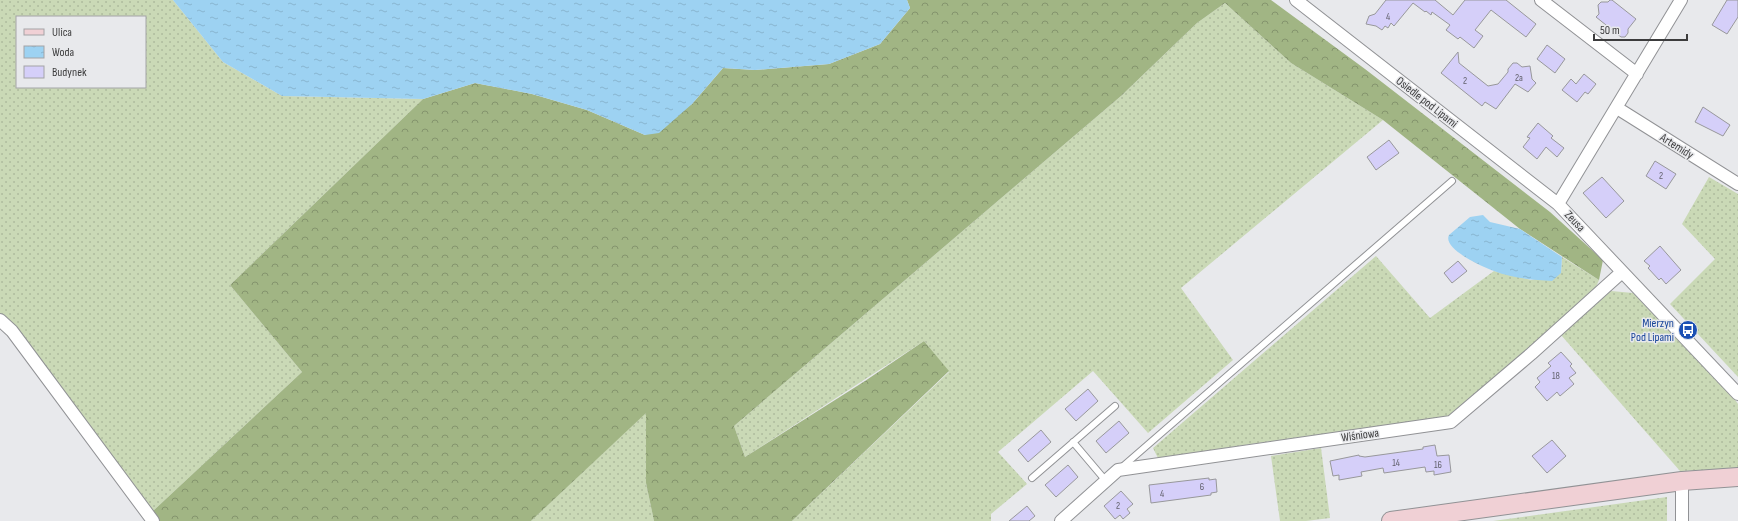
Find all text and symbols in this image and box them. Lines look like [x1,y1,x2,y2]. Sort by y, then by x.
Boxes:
house number: 4 [1386,11,1390,23]
legend [16,16,146,88]
scale bar [1594,16,1687,42]
text: 50 m [1600,23,1620,38]
text: Ulica [52,25,72,40]
text: Woda [52,45,75,60]
text: Budynek [52,65,87,80]
house number: 2a [1515,72,1523,84]
street label: Osiedle pod Lipami [1393,74,1461,131]
house number: 2 [1463,75,1467,87]
street label: Artemidy [1656,130,1697,163]
house number: 2 [1659,170,1663,182]
street label: Zeusa [1561,208,1588,235]
place label: Mierzyn Pod Lipami [1631,316,1674,345]
bus stop icon: Mierzyn Pod Lipami [1677,319,1699,341]
house number: 18 [1552,370,1560,382]
street label: Wiśniowa [1340,425,1380,446]
house number: 14 [1392,457,1400,469]
house number: 16 [1434,459,1442,471]
house number: 6 [1200,481,1204,493]
house number: 4 [1160,488,1164,500]
house number: 2 [1116,500,1120,512]

